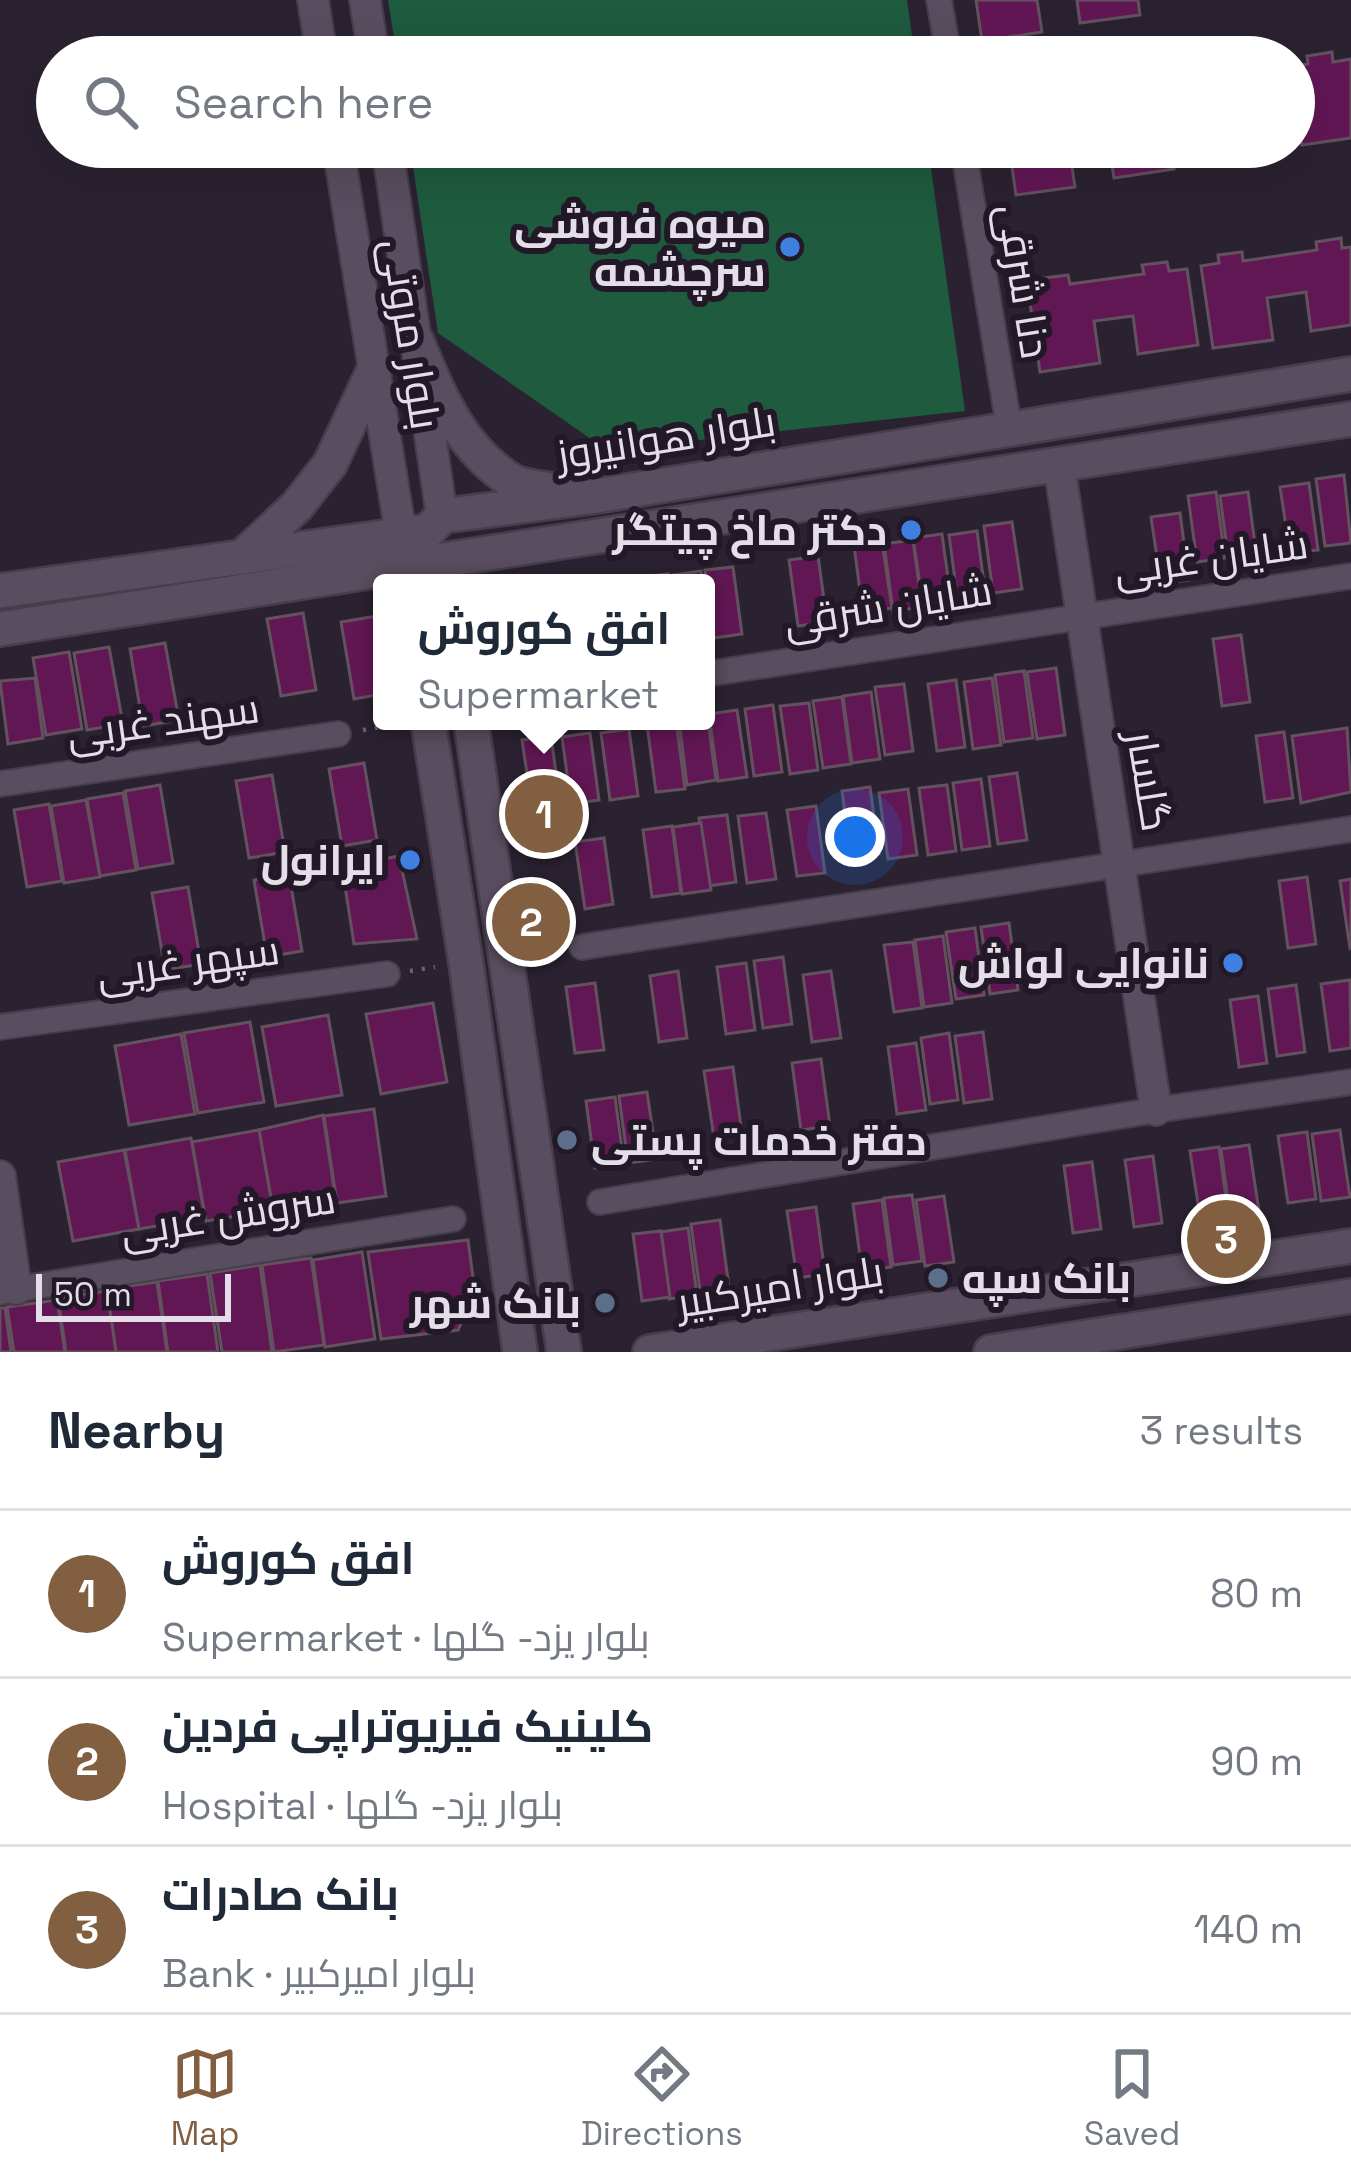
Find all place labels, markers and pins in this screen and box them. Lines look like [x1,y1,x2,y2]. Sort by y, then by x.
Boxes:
place label: میوه فروشی سرچشمه [514,197,766,301]
marker: میوه فروشی سرچشمه [777,234,803,260]
place label: دکتر ماخ چیتگر [612,504,887,560]
marker: دکتر ماخ چیتگر [898,517,924,543]
pin: 1 [505,769,583,859]
place label: ایرانول [261,834,386,887]
marker: ایرانول [397,847,423,873]
pin: 2 [492,877,570,967]
place label: نانوایی لواش [958,937,1209,990]
marker: نانوایی لواش [1220,950,1246,976]
place label: دفتر خدمات پستی [591,1114,926,1170]
marker: دفتر خدمات پستی [554,1127,580,1153]
pin: 3 [1187,1194,1265,1284]
place label: بانک سپه [962,1252,1131,1307]
marker: بانک سپه [925,1265,951,1291]
place label: بانک شهر [409,1277,581,1330]
marker: بانک شهر [592,1290,618,1316]

